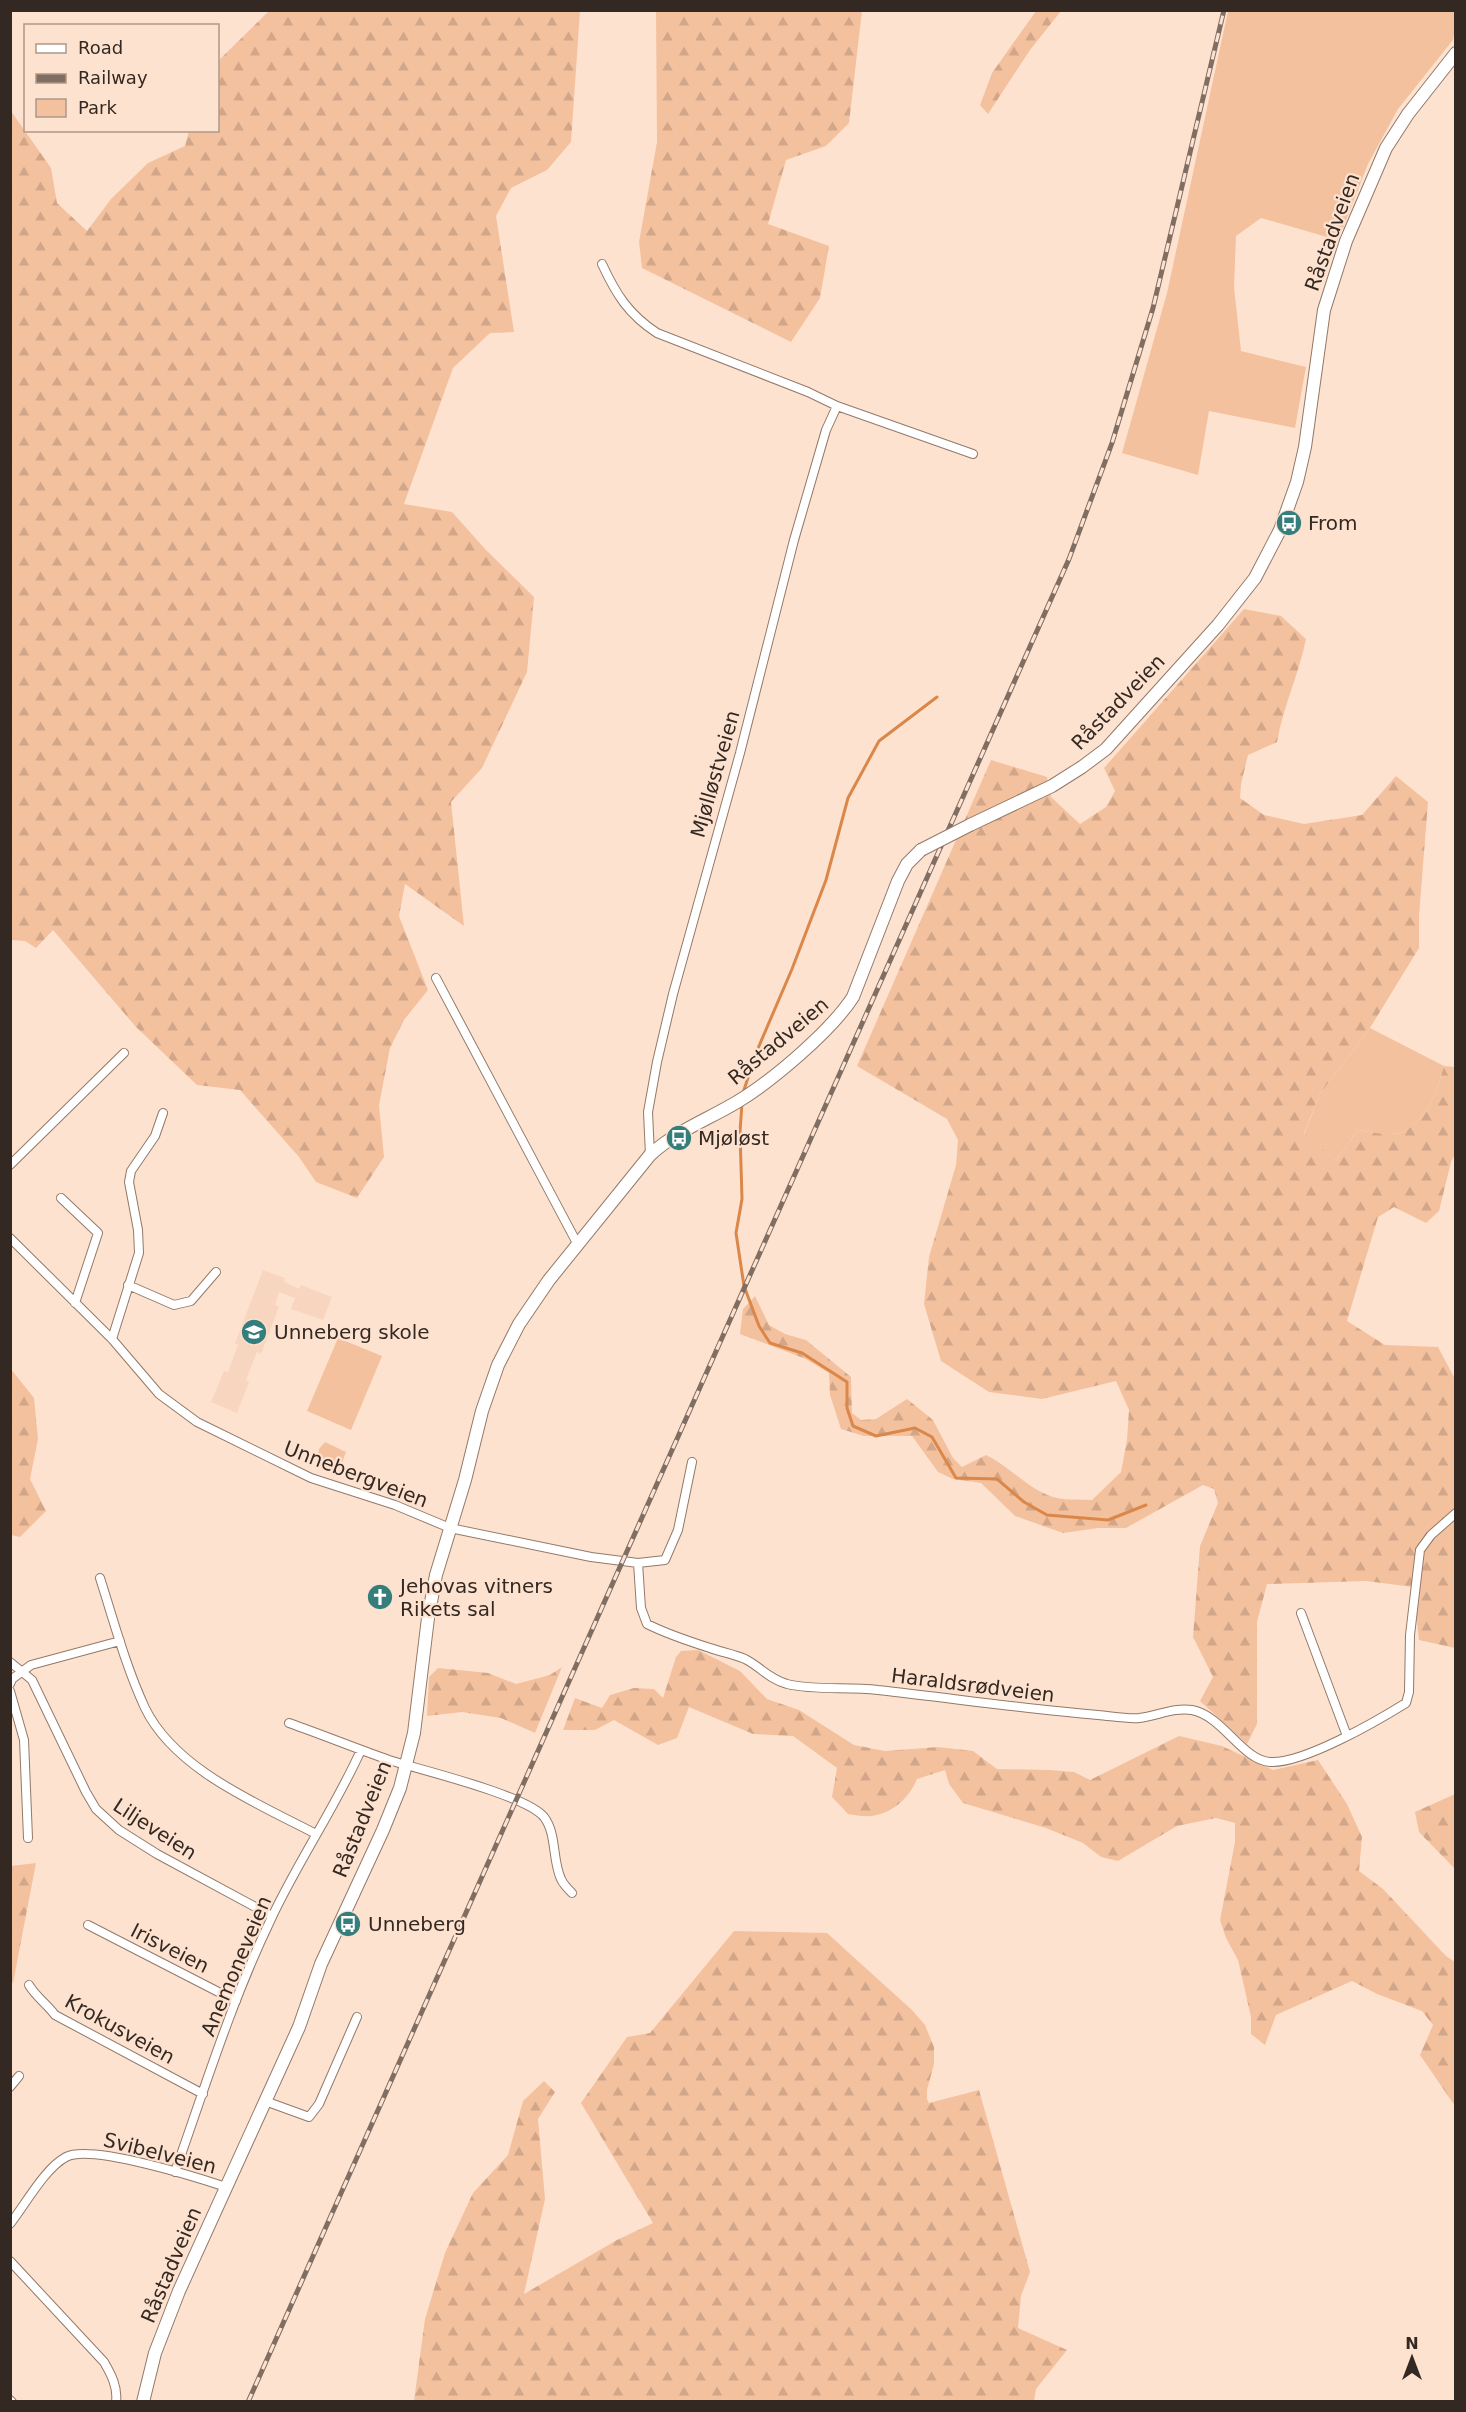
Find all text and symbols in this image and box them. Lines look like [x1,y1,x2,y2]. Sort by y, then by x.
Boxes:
legend [24,24,219,132]
text: Road [78,37,123,58]
text: Railway [78,67,148,88]
text: Park [78,97,117,118]
street label: Råstadveien [1300,170,1364,294]
bus stop icon: From [1274,508,1304,538]
place label: From [1308,511,1358,535]
street label: Råstadveien [1066,649,1170,755]
street label: Mjølløstveien [685,708,745,840]
street label: Råstadveien [723,992,833,1090]
bus stop icon: Mjøløst [664,1123,694,1153]
place label: Mjøløst [698,1126,769,1150]
school or university icon: Unneberg skole [239,1317,269,1347]
place label: Unneberg skole [274,1320,430,1344]
street label: Unnebergveien [280,1435,432,1513]
place label: Jehovas vitners Rikets sal [398,1574,553,1621]
church icon: Jehovas vitners Rikets sal [365,1582,395,1612]
street label: Haraldsrødveien [890,1663,1056,1707]
street label: Råstadveien [328,1757,396,1881]
street label: Liljeveien [109,1793,201,1865]
street label: Anemoneveien [196,1892,276,2040]
bus stop icon: Unneberg [333,1909,363,1939]
place label: Unneberg [368,1912,466,1936]
street label: Irisveien [127,1918,213,1978]
street label: Krokusveien [61,1989,179,2069]
street label: Svibelveien [101,2127,219,2179]
street label: Råstadveien [136,2203,206,2327]
north arrow [1382,2328,1442,2388]
text: N [1405,2334,1419,2353]

